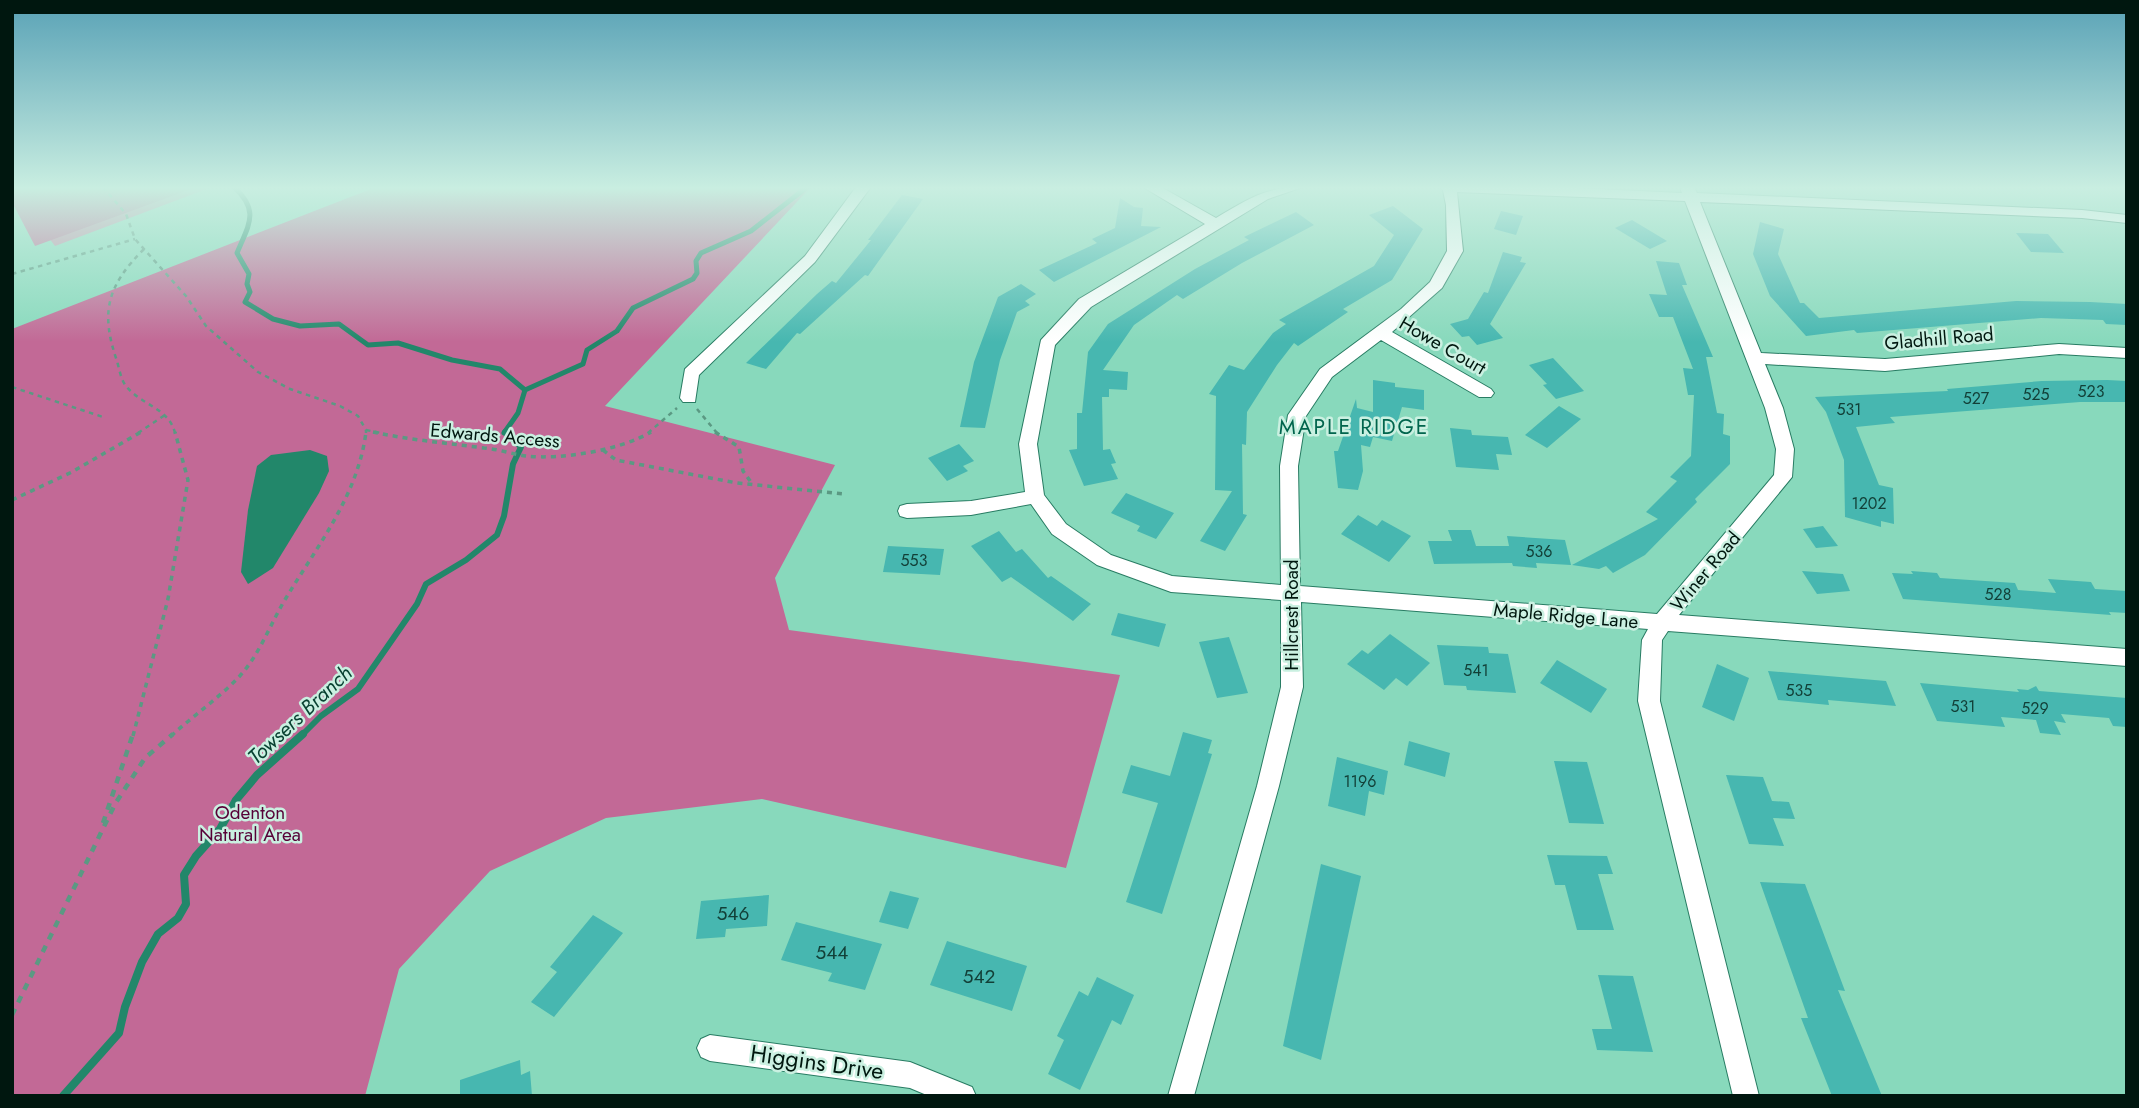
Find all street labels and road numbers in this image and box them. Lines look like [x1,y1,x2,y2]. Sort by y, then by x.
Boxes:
street label: Howe Court [1394,310,1492,381]
street label: Gladhill Road [1883,320,1995,357]
street label: Edwards Access [429,416,561,455]
street label: Winer Road [1664,526,1747,617]
street label: Hillcrest Road [1278,559,1305,671]
street label: Maple Ridge Lane [1492,596,1640,635]
street label: Higgins Drive [748,1036,886,1088]

